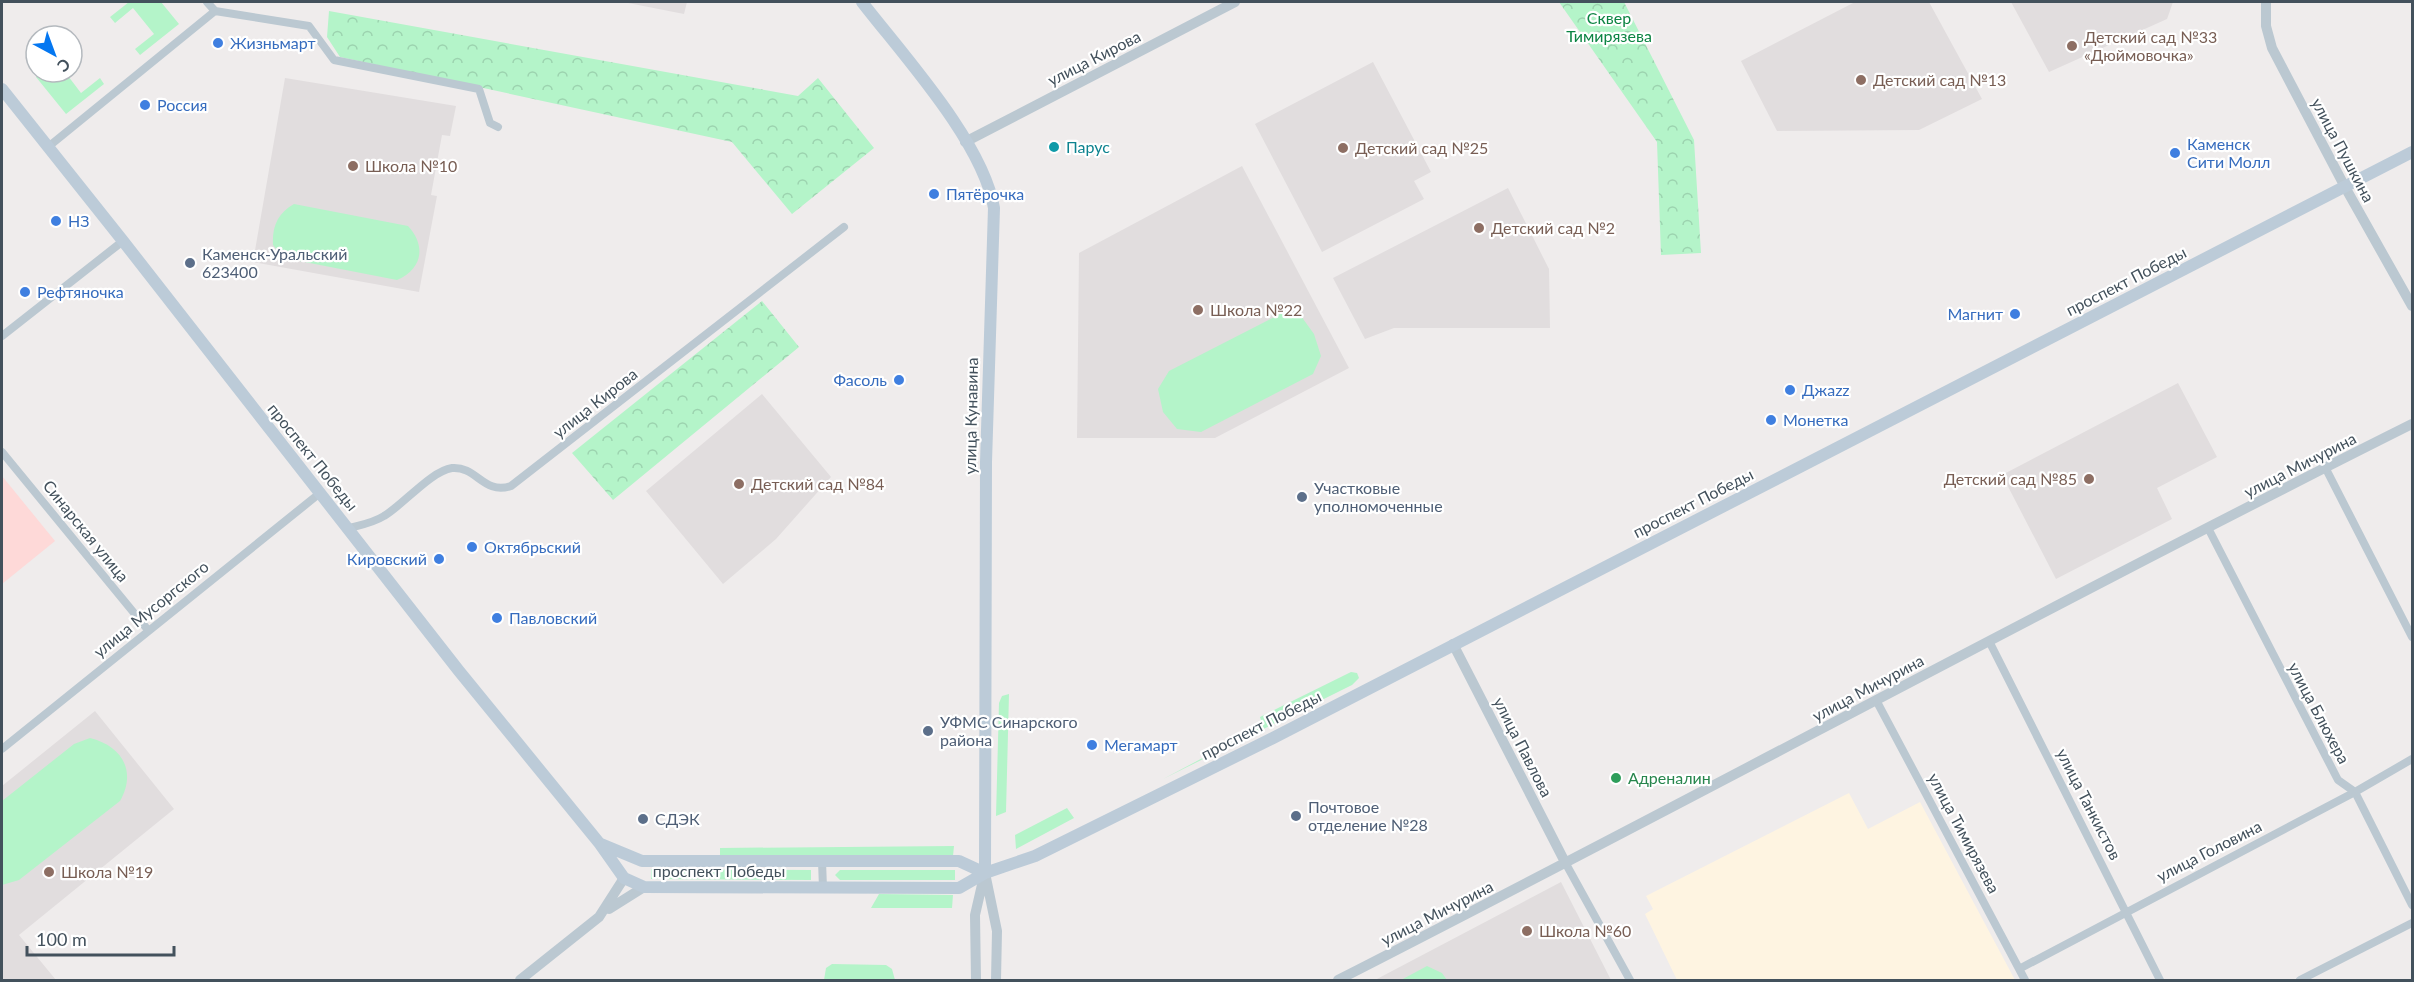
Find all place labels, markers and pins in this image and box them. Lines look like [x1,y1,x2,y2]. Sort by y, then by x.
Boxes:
place label: Детский сад №33 «Дюймовочка» [2084,27,2217,64]
place label: Жизньмарт [230,33,316,52]
marker: Жизньмарт [211,36,225,50]
marker: Детский сад №33 «Дюймовочка» [2065,39,2079,53]
place label: Детский сад №13 [1873,70,2006,89]
marker: Детский сад №13 [1854,73,1868,87]
place label: Россия [157,95,208,114]
marker: Россия [138,98,152,112]
place label: Каменск Сити Молл [2187,134,2270,171]
place label: Парус [1066,137,1110,156]
place label: Детский сад №25 [1355,138,1488,157]
marker: Парус [1047,140,1061,154]
marker: Детский сад №25 [1336,141,1350,155]
marker: Каменск Сити Молл [2168,146,2182,160]
place label: Школа №10 [365,156,457,175]
marker: Школа №10 [346,159,360,173]
place label: Пятёрочка [946,184,1024,203]
marker: Пятёрочка [927,187,941,201]
place label: НЗ [68,211,89,230]
marker: НЗ [49,214,63,228]
place label: Детский сад №2 [1491,218,1615,237]
marker: Детский сад №2 [1472,221,1486,235]
place label: Каменск-Уральский 623400 [202,244,347,281]
marker: Каменск-Уральский 623400 [183,256,197,270]
place label: Рефтяночка [37,282,124,301]
marker: Рефтяночка [18,285,32,299]
place label: Школа №22 [1210,300,1302,319]
marker: Школа №22 [1191,303,1205,317]
place label: Магнит [1948,304,2003,323]
marker: Магнит [2008,307,2022,321]
place label: Фасоль [833,370,887,389]
marker: Фасоль [892,373,906,387]
place label: Джаzz [1802,380,1850,399]
marker: Джаzz [1783,383,1797,397]
place label: Монетка [1783,410,1848,429]
marker: Монетка [1764,413,1778,427]
place label: Детский сад №85 [1944,469,2077,488]
marker: Детский сад №85 [2082,472,2096,486]
place label: Детский сад №84 [751,474,884,493]
marker: Детский сад №84 [732,477,746,491]
place label: Участковые уполномоченные [1314,478,1443,515]
marker: Участковые уполномоченные [1295,490,1309,504]
place label: Октябрьский [484,537,581,556]
marker: Октябрьский [465,540,479,554]
place label: Кировский [347,549,427,568]
marker: Кировский [432,552,446,566]
place label: Павловский [509,608,597,627]
marker: Павловский [490,611,504,625]
place label: УФМС Синарского района [940,712,1077,749]
marker: УФМС Синарского района [921,724,935,738]
place label: Мегамарт [1104,735,1178,754]
marker: Мегамарт [1085,738,1099,752]
place label: Адреналин [1628,768,1711,787]
marker: Адреналин [1609,771,1623,785]
place label: Почтовое отделение №28 [1308,797,1428,834]
place label: СДЭК [655,809,700,828]
marker: Почтовое отделение №28 [1289,809,1303,823]
marker: СДЭК [636,812,650,826]
place label: Школа №19 [61,862,153,881]
marker: Школа №19 [42,865,56,879]
place label: Школа №60 [1539,921,1631,940]
marker: Школа №60 [1520,924,1534,938]

